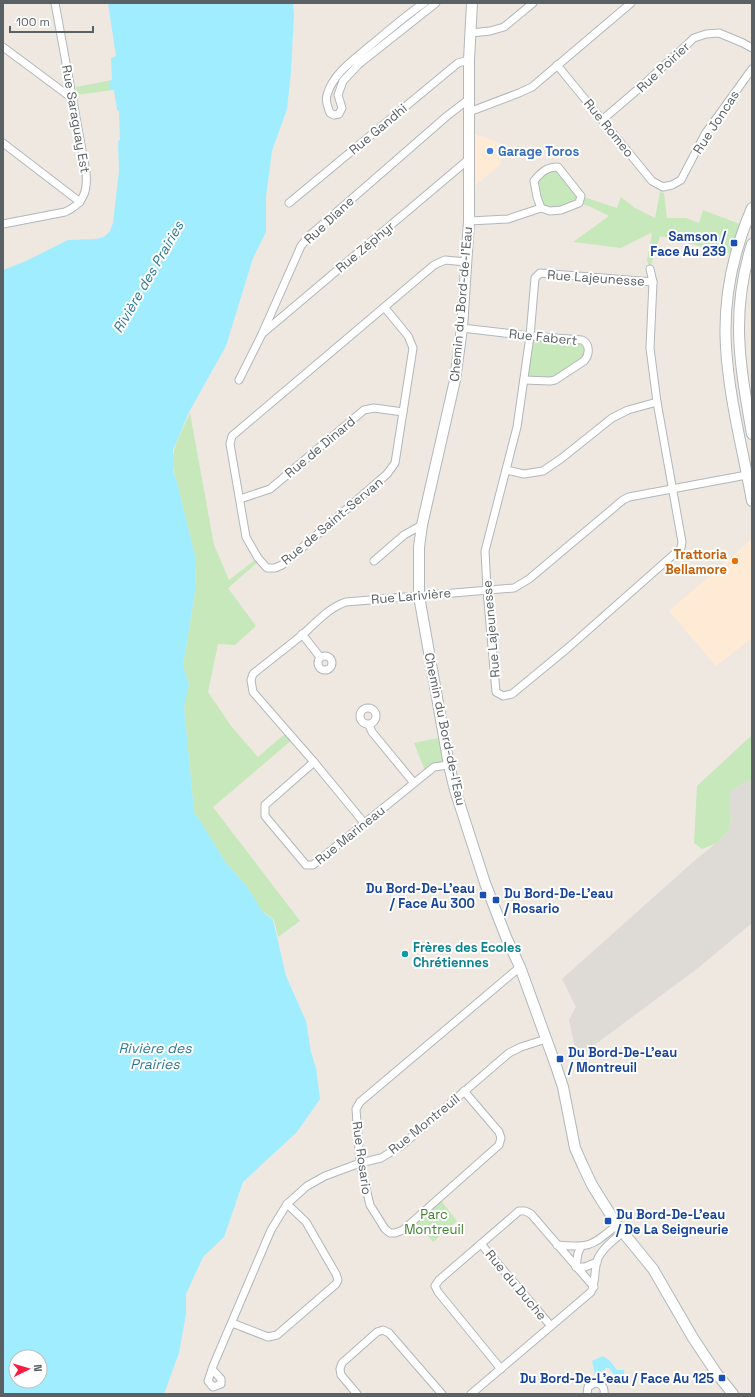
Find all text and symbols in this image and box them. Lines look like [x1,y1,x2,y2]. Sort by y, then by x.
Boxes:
scale bar [10,8,93,34]
text: 100 m [16,14,50,30]
street label: Rue Poirier [633,38,693,96]
street label: Rue Saraguay Est [58,64,94,174]
street label: Rue Joncas [689,87,743,157]
street label: Rue Romeo [580,95,638,161]
street label: Rue Gandhi [345,100,411,158]
place label: Garage Toros [498,143,579,160]
marker: Garage Toros [485,146,495,156]
street label: Rue Diane [300,193,358,247]
water label: Rivière des Prairies [109,217,188,336]
street label: Rue Zéphyr [332,218,398,276]
street label: Chemin du Bord-de-l'Eau [446,226,476,382]
place label: Samson / Face Au 239 [650,228,727,260]
marker: Samson / Face Au 239 [729,238,739,248]
street label: Rue Lajeunesse [547,266,645,290]
street label: Rue Fabert [508,325,578,349]
street label: Rue de Dinard [281,413,359,481]
street label: Rue de Saint-Servan [278,474,386,568]
place label: Trattoria Bellamore [665,546,727,578]
marker: Trattoria Bellamore [730,556,740,566]
street label: Rue Lajeunesse [478,580,504,678]
street label: Rue Larivière [370,584,452,608]
street label: Chemin du Bord-de-l'Eau [420,651,470,807]
street label: Rue Marineau [312,802,388,868]
place label: Du Bord-De-L'eau / Face Au 300 [366,880,475,912]
place label: Du Bord-De-L'eau / Rosario [503,885,613,917]
marker: Du Bord-De-L'eau / Face Au 300 [478,890,488,900]
marker: Du Bord-De-L'eau / Rosario [491,895,501,905]
place label: Frères des Ecoles Chrétiennes [413,939,522,971]
marker: Frères des Ecoles Chrétiennes [400,949,410,959]
water label: Rivière des Prairies [118,1039,192,1073]
place label: Du Bord-De-L'eau / Montreuil [567,1044,677,1076]
marker: Du Bord-De-L'eau / Montreuil [555,1054,565,1064]
street label: Rue Montreuil [385,1090,463,1158]
street label: Rue Rosario [348,1120,376,1196]
park label: Parc Montreuil [404,1206,464,1238]
place label: Du Bord-De-L'eau / De La Seigneurie [615,1206,728,1238]
marker: Du Bord-De-L'eau / De La Seigneurie [603,1216,613,1226]
street label: Rue du Duche [482,1246,550,1324]
north arrow [8,1349,48,1389]
text: N [31,1364,45,1372]
place label: Du Bord-De-L'eau / Face Au 125 [520,1370,714,1387]
marker: Du Bord-De-L'eau / Face Au 125 [717,1373,727,1383]

